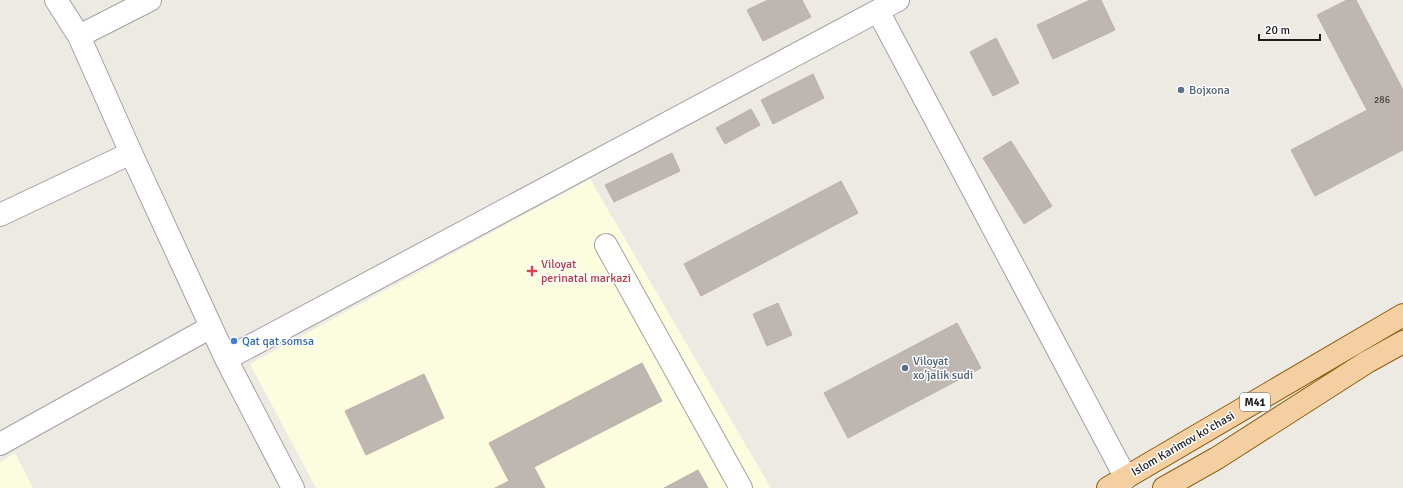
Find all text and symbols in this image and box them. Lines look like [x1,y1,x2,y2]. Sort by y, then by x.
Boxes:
scale bar [1259,16,1320,42]
text: 20 m [1265,23,1290,38]
place label: Bojxona [1189,83,1230,98]
marker: Bojxona [1176,85,1186,95]
house number: 286 [1374,94,1390,106]
place label: Viloyat perinatal markazi [541,257,631,286]
marker: Viloyat perinatal markazi [526,265,538,277]
place label: Qat qat somsa [242,334,314,349]
marker: Qat qat somsa [229,336,239,346]
place label: Viloyat xo'jalik sudi [913,354,973,383]
marker: Viloyat xo'jalik sudi [900,363,910,373]
road number: M41 [1240,393,1270,411]
street label: Islom Karimov ko'chasi [1129,408,1237,480]

